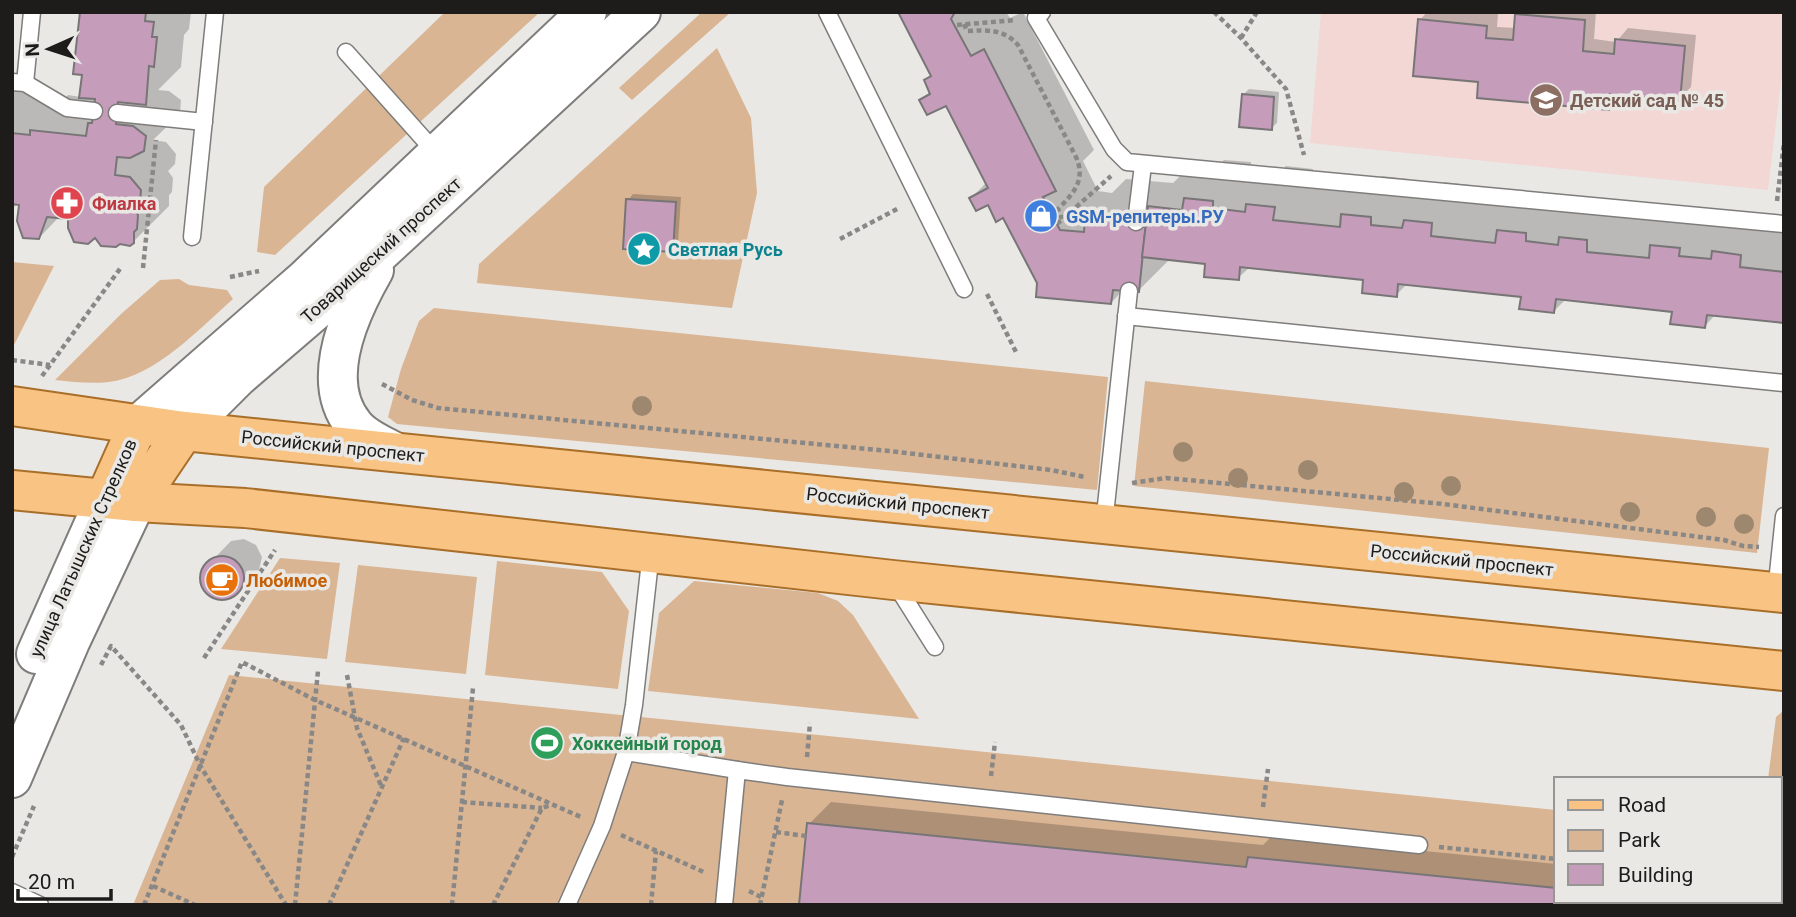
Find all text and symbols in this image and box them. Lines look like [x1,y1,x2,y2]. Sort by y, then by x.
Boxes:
north arrow [14,14,84,84]
text: N [21,43,44,57]
school or university icon: Детский сад № 45 [1527,81,1565,119]
place label: Детский сад № 45 [1570,90,1724,111]
street label: Товарищеский проспект [297,172,466,327]
pharmacy icon: Фиалка [48,184,86,222]
place label: Фиалка [92,193,157,214]
shop icon: GSM-репитеры.РУ [1022,197,1060,235]
place label: GSM-репитеры.РУ [1066,206,1225,227]
place icon: Светлая Русь [625,230,663,268]
place label: Светлая Русь [668,239,783,260]
street label: Российский проспект [240,426,426,466]
street label: улица Латышских Стрелков [25,436,141,660]
street label: Российский проспект [805,483,991,523]
street label: Российский проспект [1369,540,1555,580]
cafe icon: Любимое [203,561,241,599]
place label: Любимое [246,570,327,591]
sports icon: Хоккейный город [528,724,566,762]
place label: Хоккейный город [572,733,722,754]
legend [1554,777,1782,903]
text: Road [1618,793,1666,817]
text: Park [1618,828,1661,852]
scale bar [18,858,110,902]
text: Building [1618,863,1693,887]
text: 20 m [28,870,75,894]

